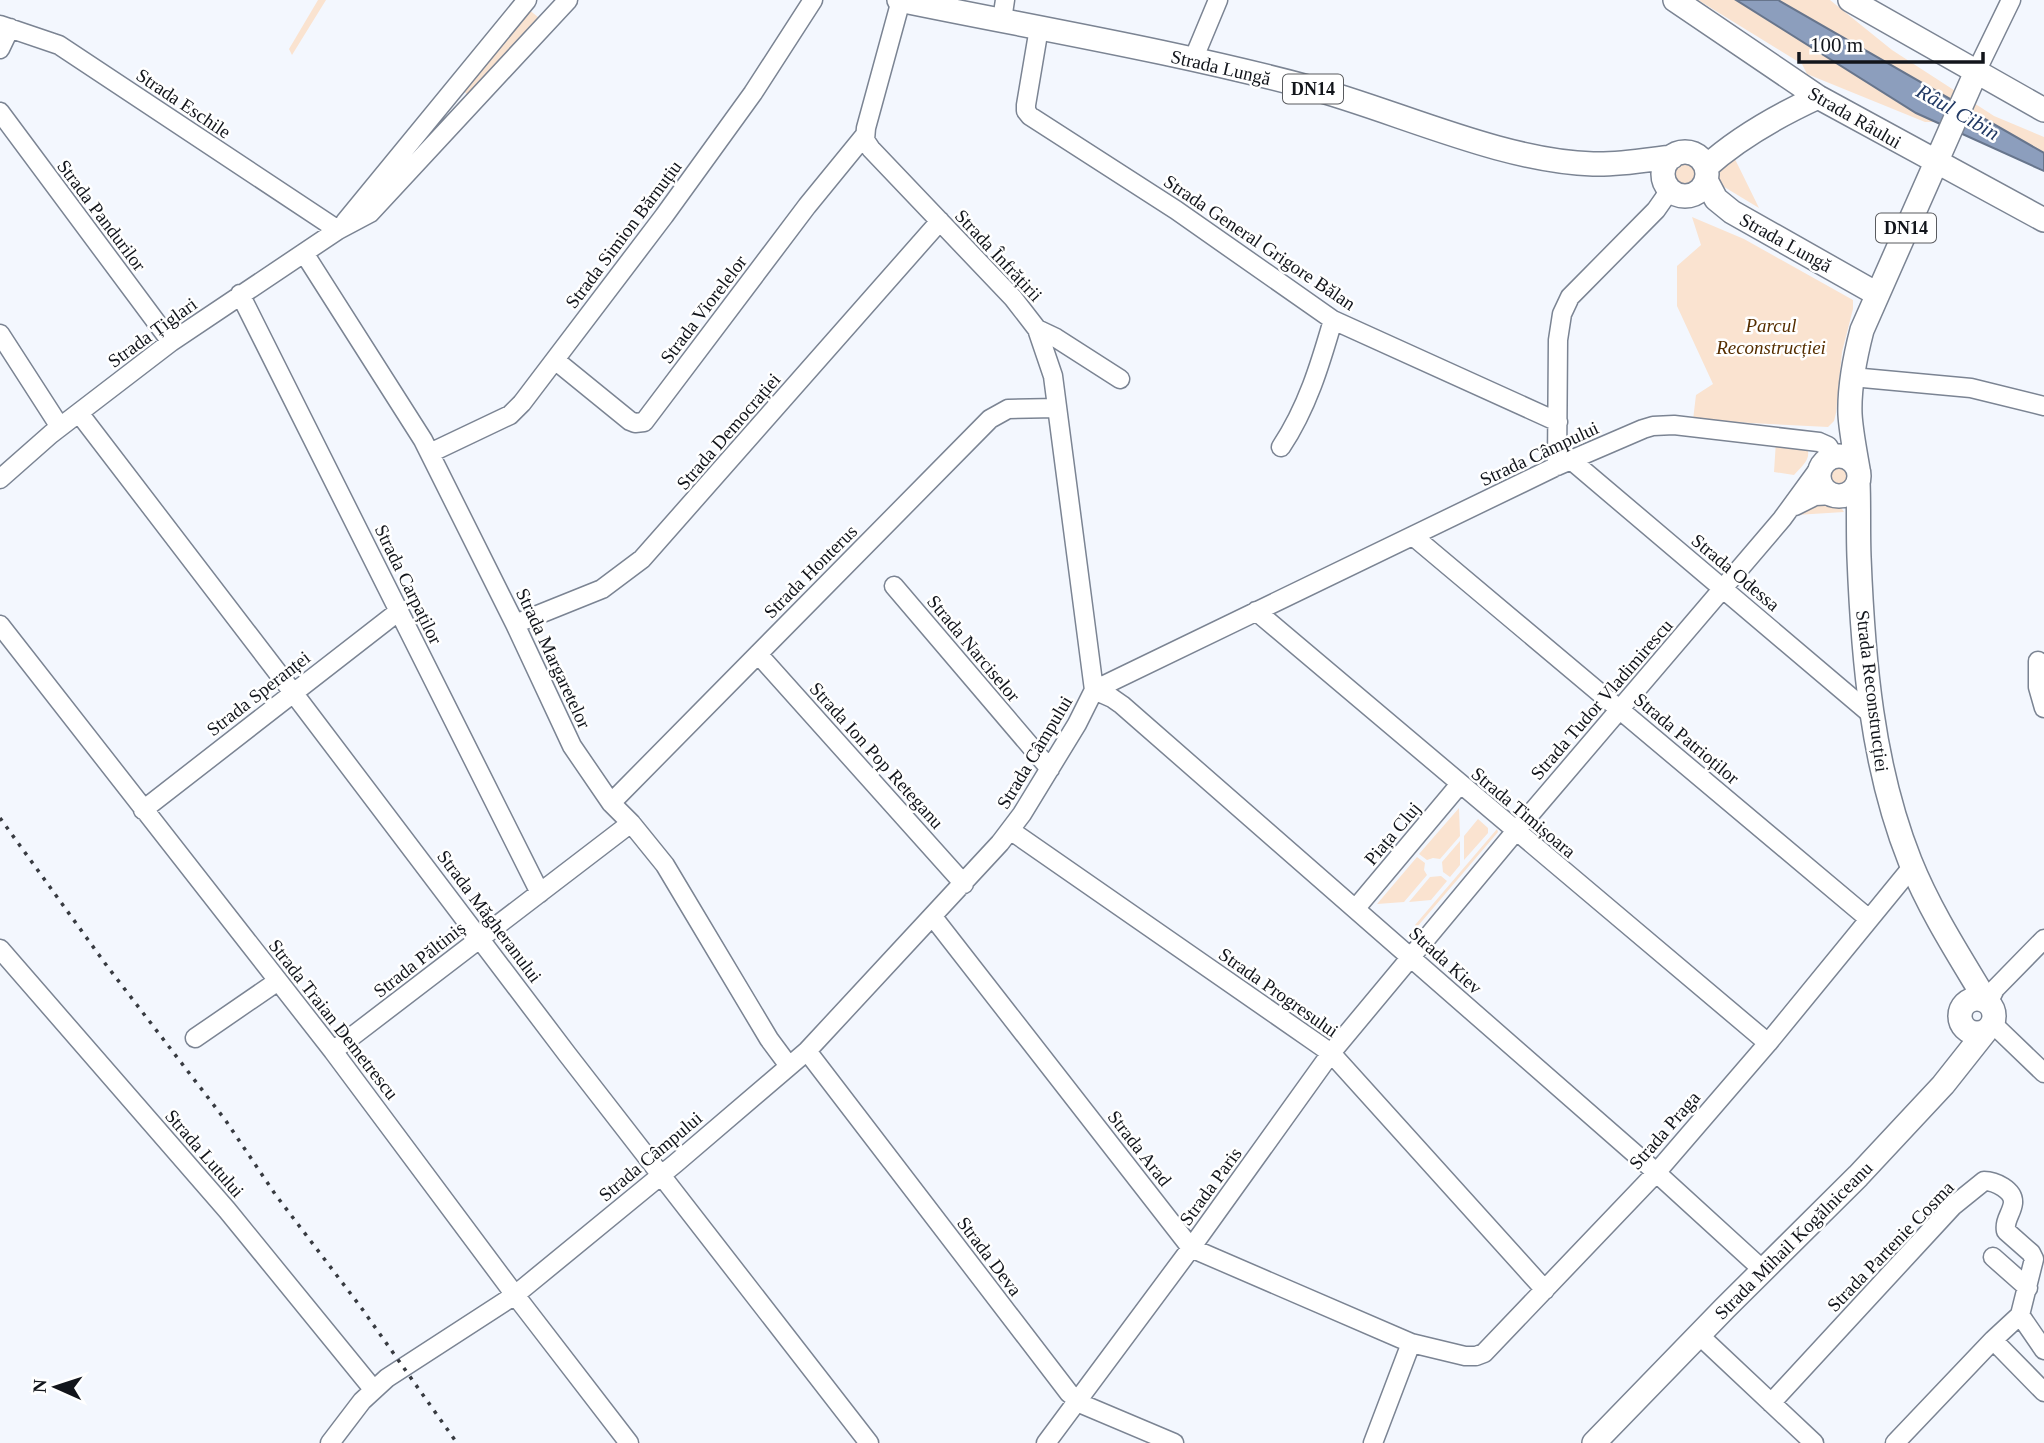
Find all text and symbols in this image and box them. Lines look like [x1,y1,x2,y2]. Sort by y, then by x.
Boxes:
scale bar [1799,21,1983,65]
text: 100 m [1810,33,1863,57]
street label: Strada Lungă [1169,46,1273,89]
street label: Strada Eschile [133,64,235,143]
road number: DN14 [1283,74,1343,104]
water label: Râul Cibin [1911,78,2004,145]
street label: Strada Râului [1804,82,1905,153]
street label: Strada Pandurilor [53,156,151,275]
street label: Strada Simion Bărnuțiu [561,156,686,312]
street label: Strada General Grigore Bălan [1160,170,1360,315]
street label: Strada Înfrățirii [951,205,1046,306]
street label: Strada Lungă [1736,209,1836,277]
road number: DN14 [1876,213,1936,242]
street label: Strada Viorelelor [656,251,751,367]
street label: Strada Țiglari [104,293,201,372]
park label: Parcul Reconstrucției [1715,315,1826,358]
street label: Strada Democrației [672,369,785,494]
street label: Strada Câmpului [1477,417,1602,490]
street label: Strada Honterus [759,520,861,622]
street label: Strada Carpaților [371,521,447,648]
street label: Strada Odessa [1687,530,1784,616]
street label: Strada Margaretelor [512,585,595,732]
street label: Strada Narciselor [923,591,1025,706]
street label: Strada Reconstrucției [1852,609,1893,773]
street label: Strada Tudor Vladimirescu [1526,615,1677,784]
street label: Strada Speranței [203,647,314,740]
street label: Strada Ion Pop Reteganu [805,678,948,833]
street label: Strada Patrioților [1630,688,1744,789]
street label: Strada Câmpului [992,692,1076,813]
street label: Strada Timișoara [1467,763,1580,862]
street label: Piața Cluj [1360,798,1425,869]
street label: Strada Măgheranului [433,846,546,986]
street label: Strada Păltiniș [369,917,469,1002]
street label: Strada Kiev [1405,922,1487,999]
street label: Strada Traian Demetrescu [265,935,403,1104]
street label: Strada Progresului [1215,943,1342,1041]
street label: Strada Praga [1625,1087,1704,1174]
street label: Strada Lutului [161,1105,248,1201]
street label: Strada Arad [1104,1106,1176,1191]
street label: Strada Câmpului [594,1107,706,1206]
street label: Strada Paris [1175,1143,1246,1229]
street label: Strada Mihail Kogălniceanu [1710,1157,1877,1324]
street label: Strada Partenie Cosma [1823,1176,1958,1316]
street label: Strada Deva [953,1213,1026,1300]
north arrow [21,1352,91,1422]
text: N [29,1378,50,1394]

